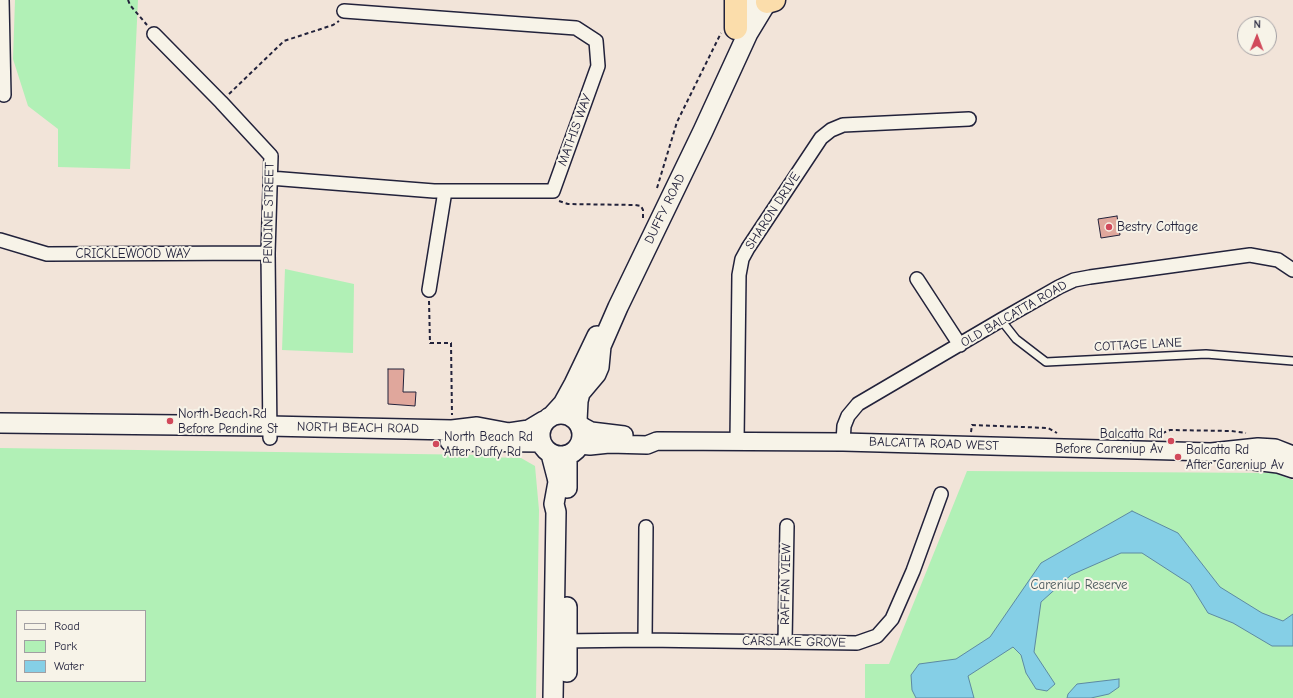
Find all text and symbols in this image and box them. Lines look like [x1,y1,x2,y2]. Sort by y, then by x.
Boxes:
north arrow [1237,16,1277,56]
text: N [1253,18,1261,31]
street label: MATHIS WAY [555,92,595,168]
street label: PENDINE STREET [260,162,278,264]
street label: SHARON DRIVE [742,169,804,253]
street label: DUFFY ROAD [641,171,689,247]
place label: Bestry Cottage [1117,219,1198,235]
marker: Bestry Cottage [1104,222,1114,232]
street label: CRICKLEWOOD WAY [75,246,191,262]
street label: OLD BALCATTA ROAD [958,277,1070,351]
street label: COTTAGE LANE [1094,335,1182,355]
place label: North Beach Rd Before Pendine St [178,406,278,437]
marker: North Beach Rd Before Pendine St [165,416,175,426]
street label: NORTH BEACH ROAD [297,419,419,437]
place label: Balcatta Rd Before Careniup Av [1055,426,1163,457]
place label: North Beach Rd After Duffy Rd [444,429,533,460]
street label: BALCATTA ROAD WEST [869,434,999,454]
marker: Balcatta Rd Before Careniup Av [1166,436,1176,446]
marker: North Beach Rd After Duffy Rd [431,439,441,449]
place label: Balcatta Rd After Careniup Av [1186,442,1284,473]
marker: Balcatta Rd After Careniup Av [1173,452,1183,462]
street label: RAFFAN VIEW [777,543,795,625]
park label: Careniup Reserve [1031,577,1127,593]
legend [16,610,146,682]
text: Road [54,619,80,633]
street label: CARSLAKE GROVE [742,633,846,651]
text: Park [54,639,77,653]
text: Water [54,659,84,673]

